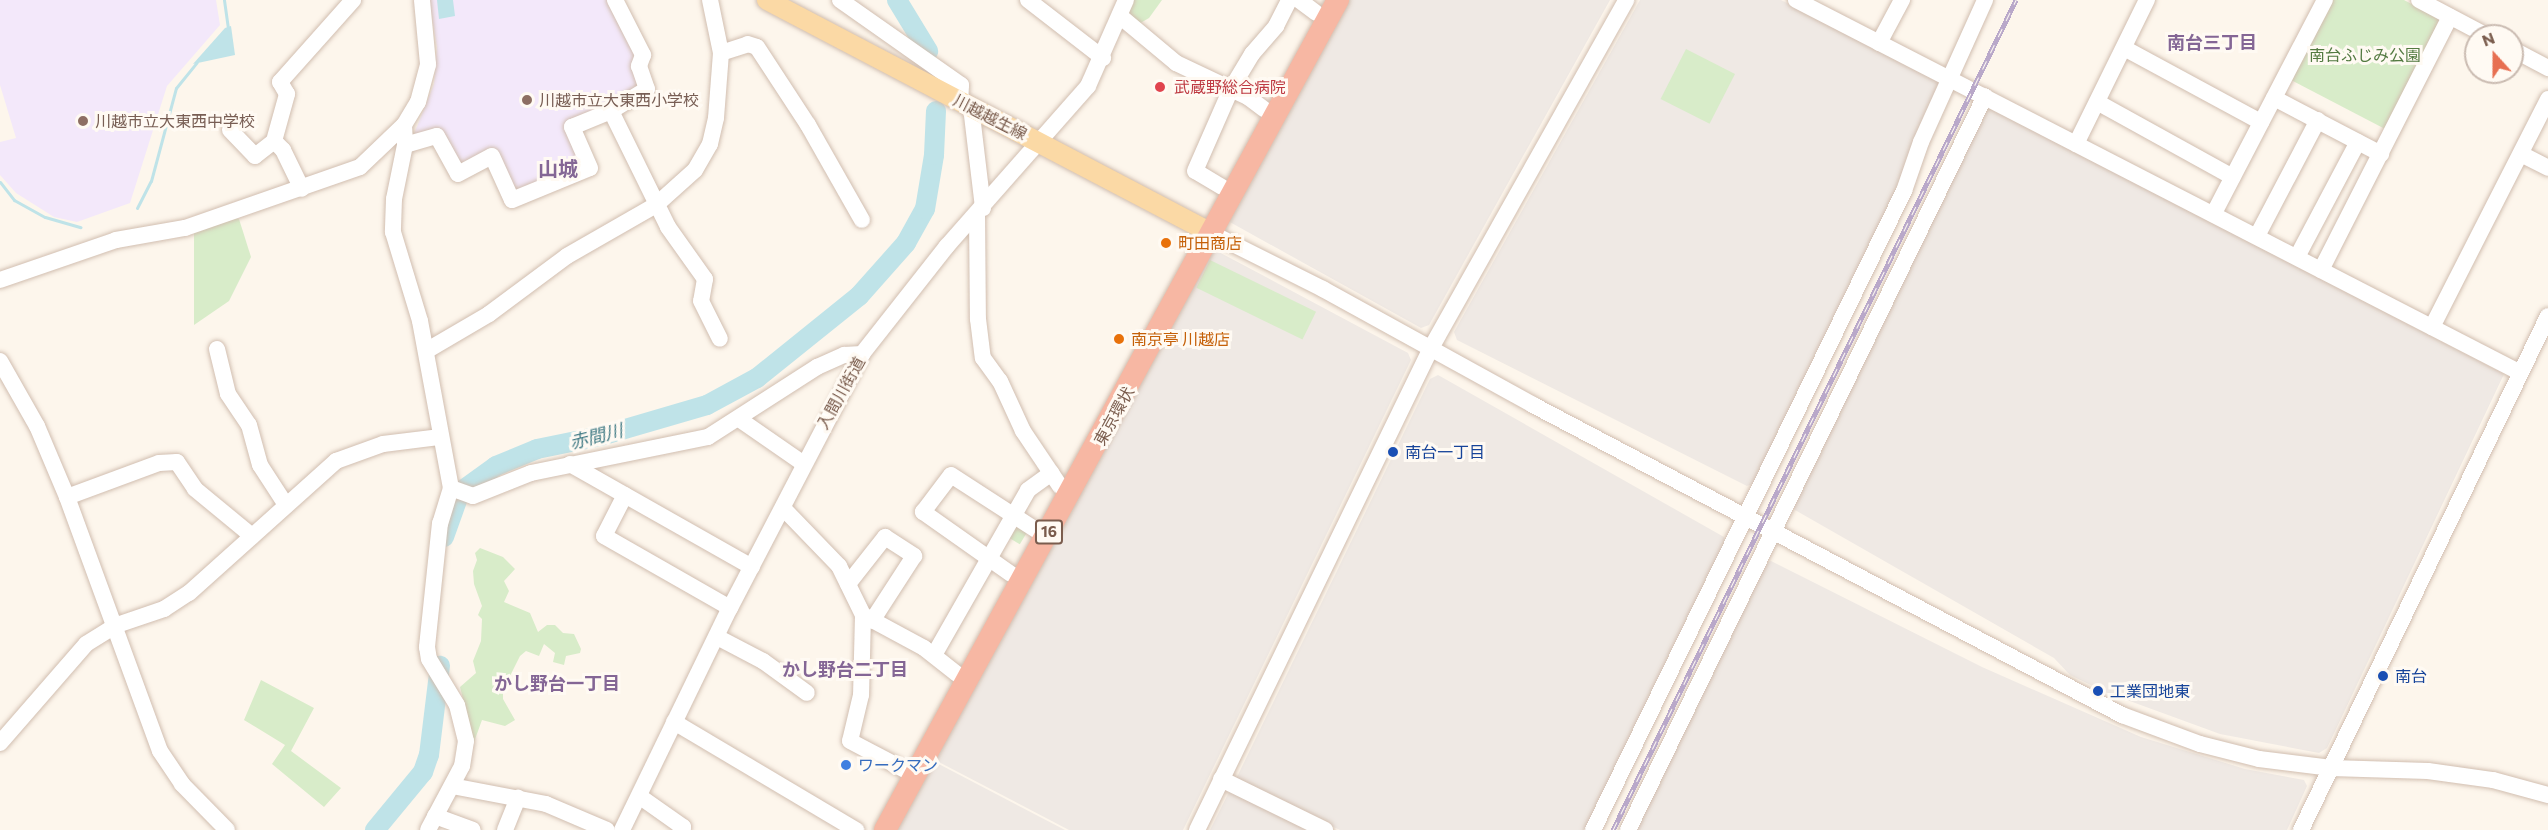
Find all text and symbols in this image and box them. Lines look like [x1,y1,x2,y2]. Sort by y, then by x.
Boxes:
north arrow [2464,24,2524,84]
text: N [2479,28,2497,50]
district label: 南台三丁目 [2167,31,2257,53]
park label: 南台ふじみ公園 [2309,45,2421,65]
place label: 武蔵野総合病院 [1174,77,1286,97]
marker: 武蔵野総合病院 [1151,78,1169,96]
place label: 川越市立大東西小学校 [539,90,699,110]
street label: 川越越生線 [950,90,1030,144]
marker: 川越市立大東西小学校 [520,93,534,107]
place label: 川越市立大東西中学校 [95,111,255,131]
marker: 川越市立大東西中学校 [76,114,90,128]
district label: 山城 [538,156,578,180]
place label: 町田商店 [1178,233,1242,253]
marker: 町田商店 [1159,236,1173,250]
place label: 南京亭 川越店 [1131,329,1230,349]
marker: 南京亭 川越店 [1112,332,1126,346]
street label: 入間川街道 [813,353,869,433]
street label: 東京環状 [1090,383,1138,449]
water label: 赤間川 [567,419,625,453]
place label: 南台一丁目 [1405,442,1485,462]
marker: 南台一丁目 [1386,445,1400,459]
road number: 16 [1034,520,1064,544]
district label: かし野台二丁目 [782,658,908,680]
place label: 南台 [2395,666,2427,686]
marker: 南台 [2376,669,2390,683]
district label: かし野台一丁目 [494,672,620,694]
place label: 工業団地東 [2110,681,2190,701]
marker: 工業団地東 [2091,684,2105,698]
place label: ワークマン [858,755,938,775]
marker: ワークマン [839,758,853,772]

